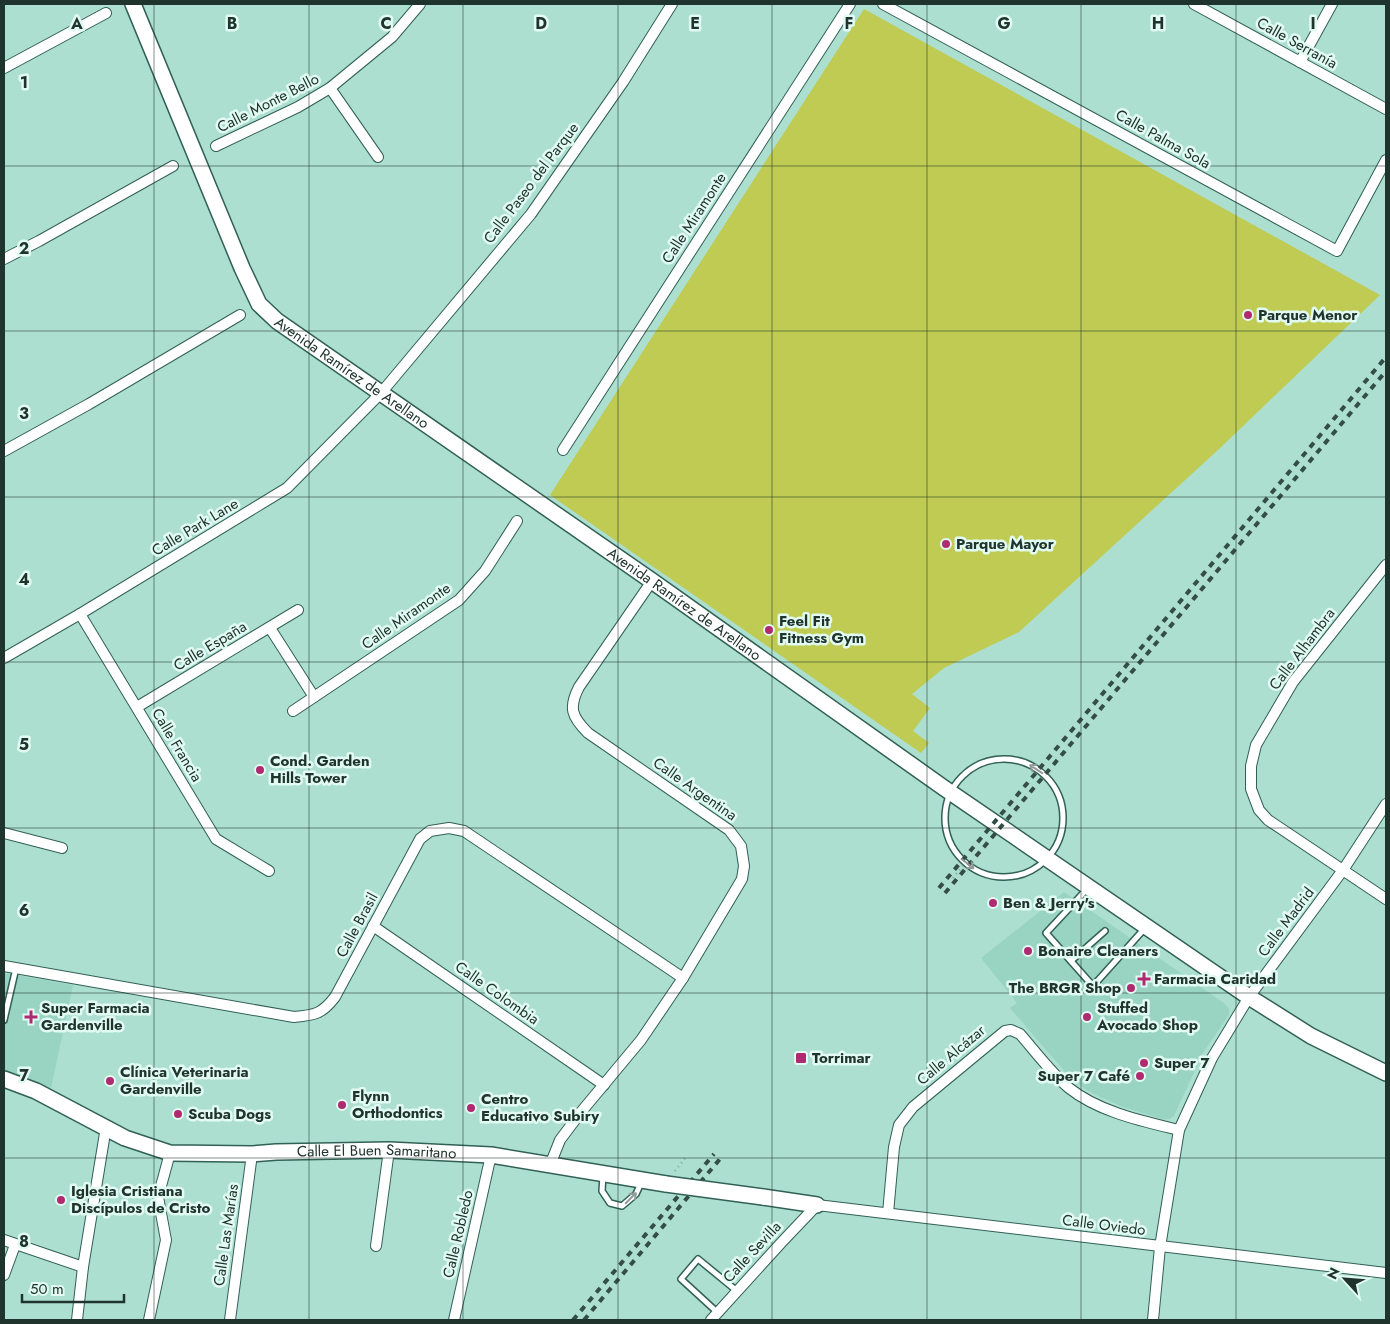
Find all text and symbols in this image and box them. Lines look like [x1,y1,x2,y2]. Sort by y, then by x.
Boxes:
text: A [70,12,83,35]
text: B [227,12,237,35]
text: C [380,12,392,35]
text: D [535,12,547,35]
text: E [690,12,700,35]
text: F [845,12,853,35]
text: G [997,12,1011,35]
text: H [1152,12,1164,35]
street label: Calle Serranía [1253,12,1341,74]
text: I [1310,12,1316,35]
street label: Calle Monte Bello [213,68,323,138]
text: 1 [20,71,28,94]
street label: Calle Palma Sola [1112,104,1214,174]
street label: Calle Paseo del Parque [478,118,584,248]
street label: Calle Miramonte [656,168,732,268]
text: 2 [19,237,29,260]
place label: Parque Menor [1258,304,1358,326]
marker: Parque Menor [1242,309,1254,321]
street label: Avenida Ramírez de Arellano [270,311,434,434]
text: 3 [19,402,29,425]
street label: Calle Park Lane [148,492,243,562]
place label: Parque Mayor [956,533,1055,555]
marker: Parque Mayor [940,538,952,550]
street label: Avenida Ramírez de Arellano [603,542,766,666]
text: 4 [18,568,30,591]
street label: Calle Miramonte [357,577,455,655]
street label: Calle Alhambra [1264,603,1340,695]
place label: Feel Fit Fitness Gym [779,610,864,649]
street label: Calle España [169,616,251,676]
marker: Feel Fit Fitness Gym [763,624,775,636]
street label: Calle Francia [146,704,208,786]
text: 5 [19,733,29,756]
place label: Cond. Garden Hills Tower [270,750,370,789]
street label: Calle Argentina [648,752,742,826]
marker: Cond. Garden Hills Tower [254,764,266,776]
one-way arrow [1029,764,1043,775]
one-way arrow [961,858,974,869]
street label: Calle Madrid [1252,883,1320,961]
street label: Calle Brasil [331,889,383,961]
place label: Ben & Jerry's [1003,892,1095,914]
marker: Ben & Jerry's [987,897,999,909]
text: 6 [19,899,29,922]
place label: Bonaire Cleaners [1038,940,1158,962]
marker: Bonaire Cleaners [1022,945,1034,957]
street label: Calle Colombia [451,956,543,1030]
place label: Farmacia Caridad [1154,968,1276,990]
marker: Farmacia Caridad [1138,973,1150,985]
place label: The BRGR Shop [1009,977,1121,999]
marker: The BRGR Shop [1125,982,1137,994]
place label: Super Farmacia Gardenville [41,997,150,1036]
place label: Stuffed Avocado Shop [1096,997,1198,1036]
marker: Super Farmacia Gardenville [25,1011,37,1023]
marker: Stuffed Avocado Shop [1081,1011,1093,1023]
street label: Calle Alcázar [912,1019,991,1090]
place label: Torrimar [812,1047,872,1069]
marker: Torrimar [794,1051,808,1065]
place label: Super 7 [1154,1052,1211,1074]
marker: Super 7 [1138,1057,1150,1069]
place label: Clínica Veterinaria Gardenville [120,1061,249,1100]
text: 7 [19,1064,29,1087]
place label: Super 7 Café [1038,1065,1130,1087]
marker: Super 7 Café [1134,1070,1146,1082]
marker: Clínica Veterinaria Gardenville [104,1075,116,1087]
place label: Flynn Orthodontics [352,1085,443,1124]
place label: Centro Educativo Subiry [481,1088,599,1127]
marker: Flynn Orthodontics [336,1099,348,1111]
marker: Centro Educativo Subiry [465,1102,477,1114]
place label: Scuba Dogs [188,1103,271,1125]
marker: Scuba Dogs [172,1108,184,1120]
street label: Calle El Buen Samaritano [297,1139,457,1164]
place label: Iglesia Cristiana Discípulos de Cristo [71,1180,210,1219]
street label: Calle Las Marías [208,1183,244,1287]
street label: Calle Robledo [437,1188,479,1280]
one-way arrow [625,1192,637,1204]
marker: Iglesia Cristiana Discípulos de Cristo [55,1194,67,1206]
street label: Calle Oviedo [1061,1209,1147,1241]
street label: Calle Sevilla [718,1216,786,1288]
text: 8 [19,1230,29,1253]
north arrow [1320,1254,1370,1304]
text: N [1322,1264,1345,1283]
scale bar [22,1272,125,1304]
text: 50 m [30,1278,64,1300]

